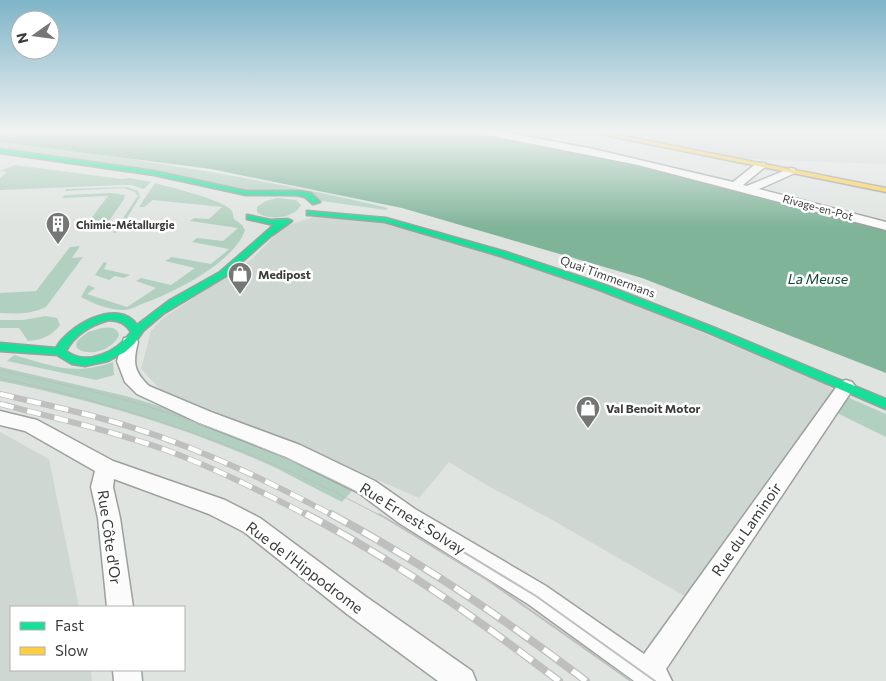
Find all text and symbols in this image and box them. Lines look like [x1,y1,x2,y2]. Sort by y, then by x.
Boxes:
north arrow [10,10,60,60]
text: N [12,31,31,45]
street label: Rivage-en-Pot [781,191,855,223]
building icon: Chimie-Métallurgie [45,211,71,245]
place label: Chimie-Métallurgie [76,218,175,231]
street label: Quai Timmermans [559,252,657,300]
shop icon: Medipost [227,261,253,295]
place label: Medipost [258,267,311,281]
water label: La Meuse [788,270,849,287]
shop icon: Val Benoit Motor [575,395,601,429]
place label: Val Benoit Motor [606,401,701,415]
street label: Rue Ernest Solvay [357,478,469,558]
street label: Rue du Laminoir [707,479,785,579]
street label: Rue Côte d'Or [94,489,126,585]
street label: Rue de l'Hippodrome [243,517,367,617]
legend [10,606,185,671]
text: Fast [55,616,84,634]
text: Slow [55,641,88,659]

